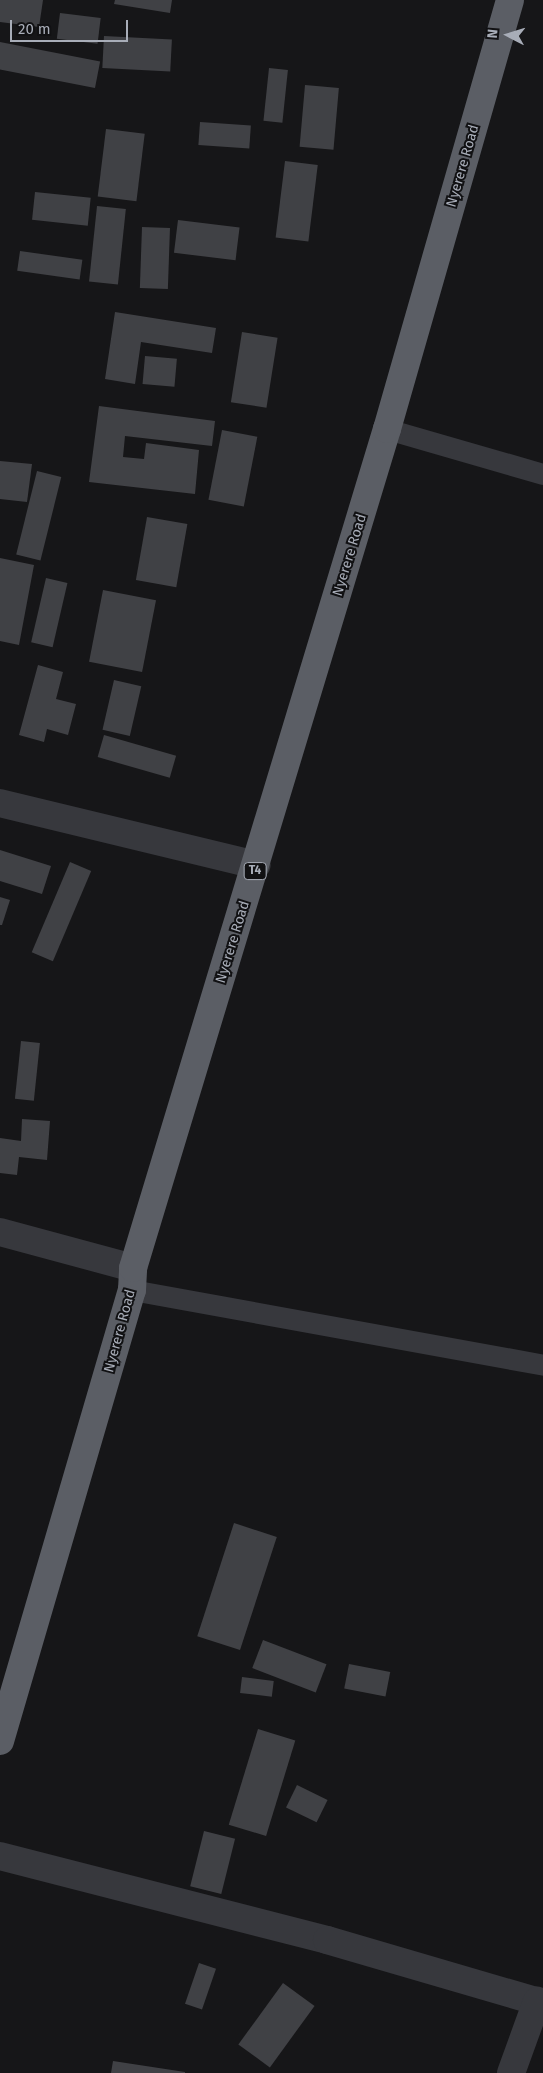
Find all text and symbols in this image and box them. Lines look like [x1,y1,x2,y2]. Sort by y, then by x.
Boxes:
scale bar [12,10,130,42]
north arrow [483,10,533,60]
text: 20 m [18,20,51,38]
text: N [484,28,501,39]
street label: Nyerere Road [443,123,483,209]
street label: Nyerere Road [330,512,370,598]
road number: T4 [242,861,268,880]
street label: Nyerere Road [213,899,253,985]
street label: Nyerere Road [101,1288,139,1374]

